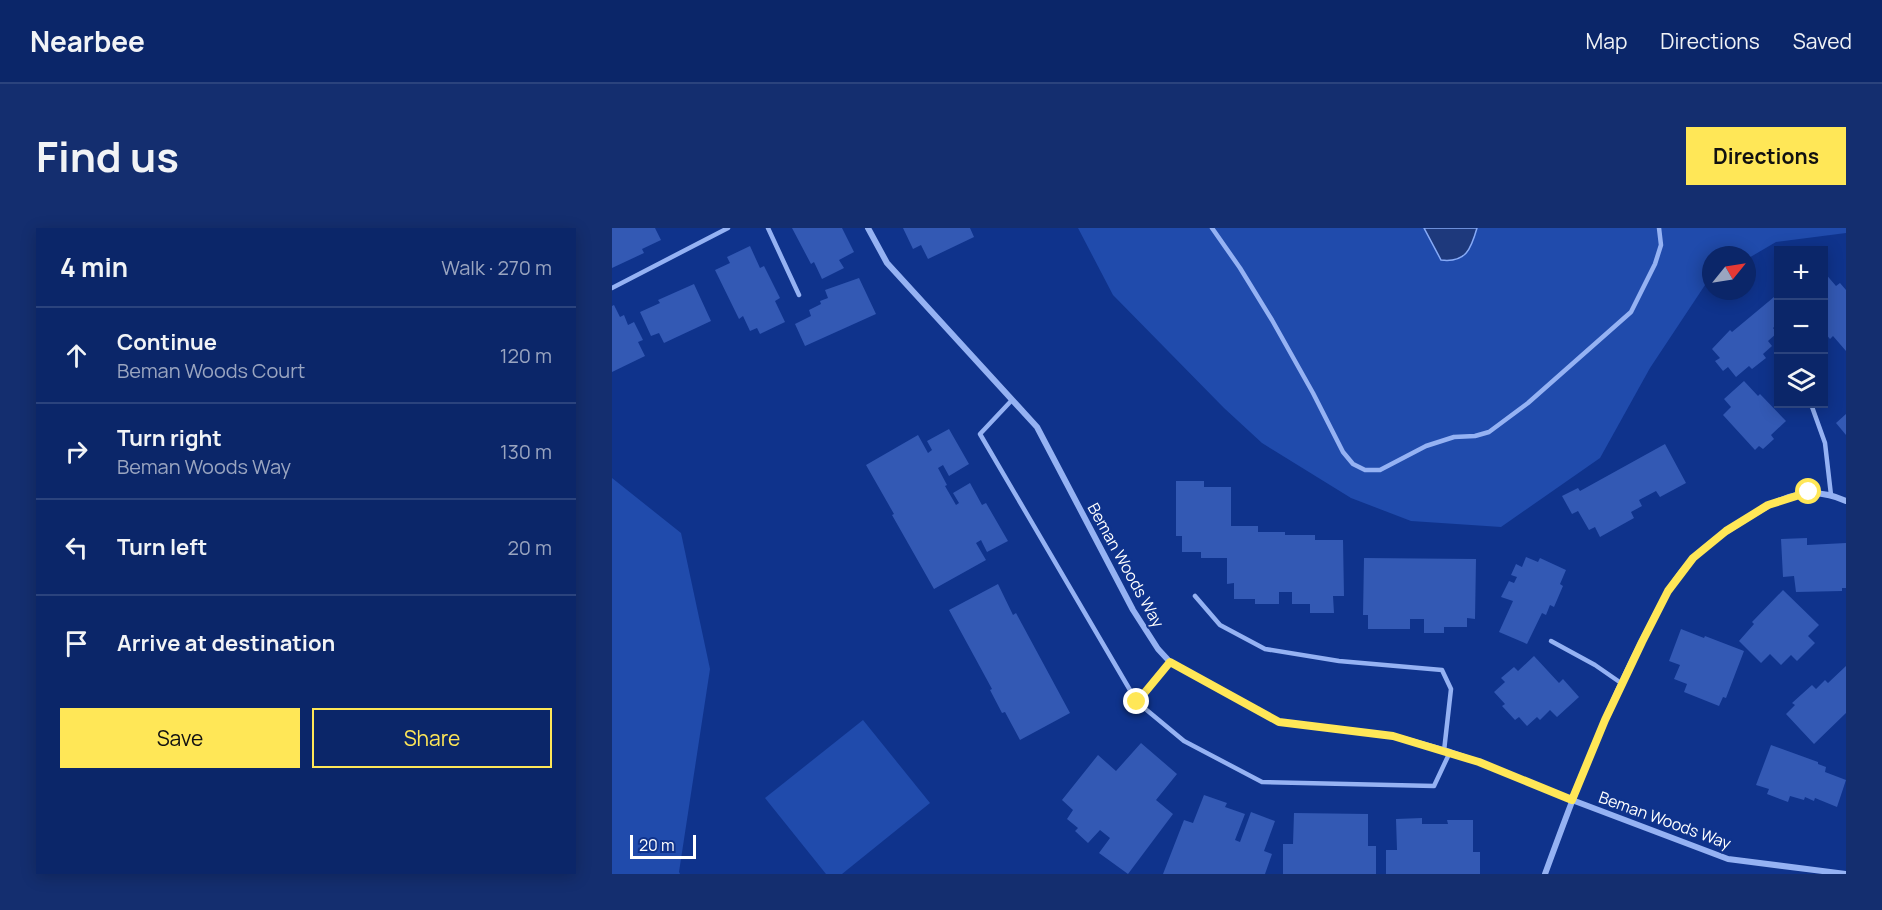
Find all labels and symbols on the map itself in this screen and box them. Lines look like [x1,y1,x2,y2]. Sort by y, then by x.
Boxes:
north arrow [1702,246,1756,300]
route start [1795,478,1821,504]
street label: Beman Woods Way [1083,499,1170,632]
route end [1123,688,1149,714]
street label: Beman Woods Way [1596,786,1735,854]
scale bar [630,832,696,860]

